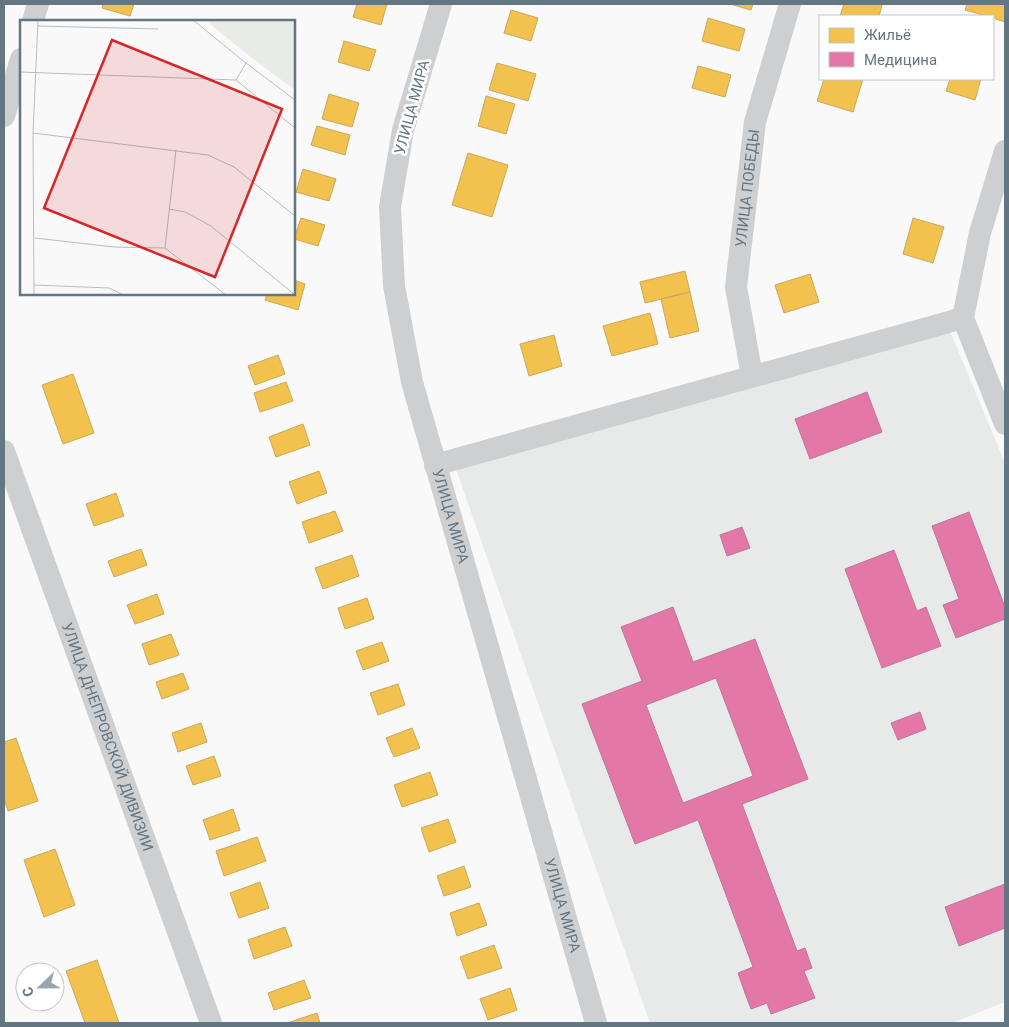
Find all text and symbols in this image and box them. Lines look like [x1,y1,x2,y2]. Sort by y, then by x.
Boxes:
legend [819,15,994,80]
inset map [20,20,295,295]
text: Жильё [864,26,911,44]
text: Медицина [864,51,937,69]
street label: УЛИЦА МИРА [391,58,433,156]
street label: УЛИЦА ПОБЕДЫ [732,128,763,248]
street label: УЛИЦА МИРА [428,467,473,565]
street label: УЛИЦА ДНЕПРОВСКОЙ ДИВИЗИИ [58,620,157,854]
street label: УЛИЦА МИРА [540,856,584,955]
north arrow [15,962,65,1012]
text: С [19,985,37,999]

